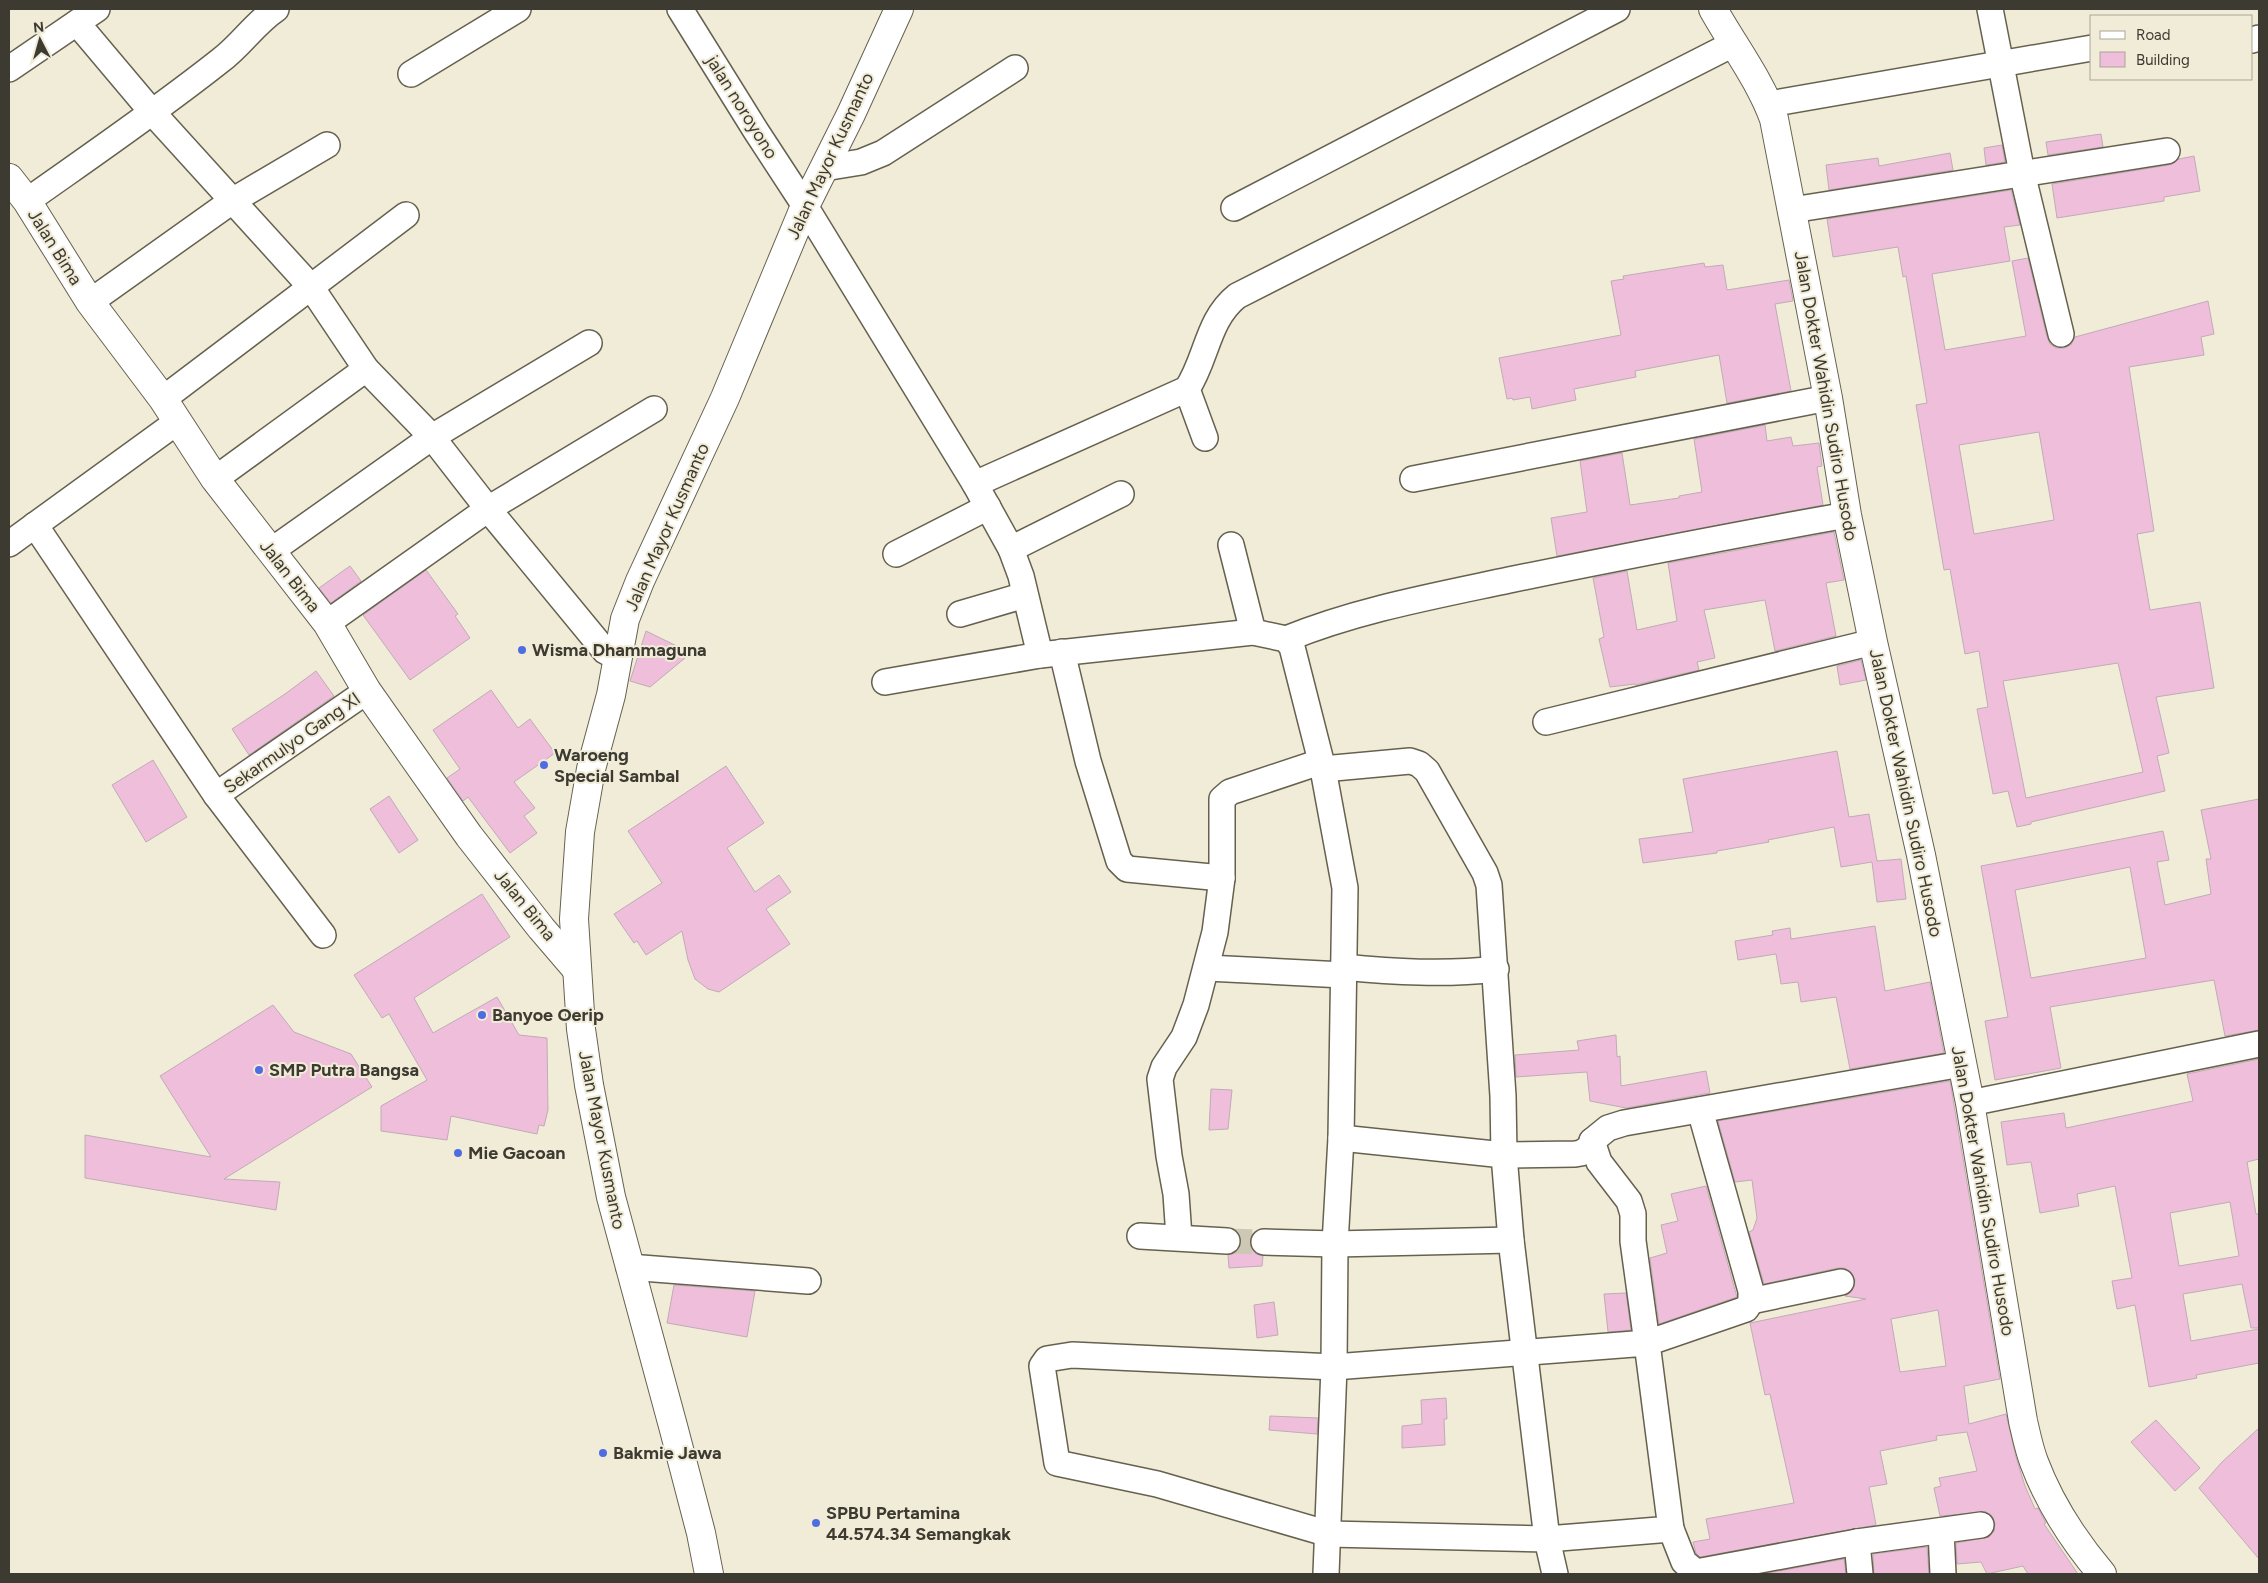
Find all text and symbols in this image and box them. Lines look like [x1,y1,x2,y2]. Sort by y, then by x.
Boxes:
north arrow [15,15,65,65]
legend [2090,15,2253,80]
text: N [32,19,45,37]
text: Road [2136,26,2171,44]
street label: jalan noroyono [701,50,783,163]
text: Building [2136,51,2190,69]
street label: Jalan Mayor Kusmanto [782,69,878,243]
street label: Jalan Bima [23,205,87,289]
street label: Jalan Dokter Wahidin Sudiro Husodo [1790,249,1862,543]
street label: Jalan Mayor Kusmanto [620,440,714,614]
street label: Jalan Bima [255,535,325,617]
place label: Wisma Dhammaguna [532,639,707,661]
marker: Wisma Dhammaguna [516,644,528,656]
street label: Jalan Dokter Wahidin Sudiro Husodo [1865,647,1947,939]
street label: Sekarmulyo Gang XI [219,688,365,798]
place label: Waroeng Special Sambal [554,744,680,787]
marker: Waroeng Special Sambal [538,759,550,771]
street label: Jalan Bima [489,865,561,945]
place label: Banyoe Oerip [492,1004,604,1026]
marker: Banyoe Oerip [476,1009,488,1021]
street label: Jalan Dokter Wahidin Sudiro Husodo [1947,1044,2019,1338]
street label: Jalan Mayor Kusmanto [574,1049,630,1231]
place label: SMP Putra Bangsa [269,1059,419,1081]
marker: SMP Putra Bangsa [253,1064,265,1076]
place label: Mie Gacoan [468,1142,565,1164]
marker: Mie Gacoan [452,1147,464,1159]
place label: Bakmie Jawa [613,1442,722,1464]
marker: Bakmie Jawa [597,1447,609,1459]
place label: SPBU Pertamina 44.574.34 Semangkak [826,1502,1011,1545]
marker: SPBU Pertamina 44.574.34 Semangkak [810,1517,822,1529]

